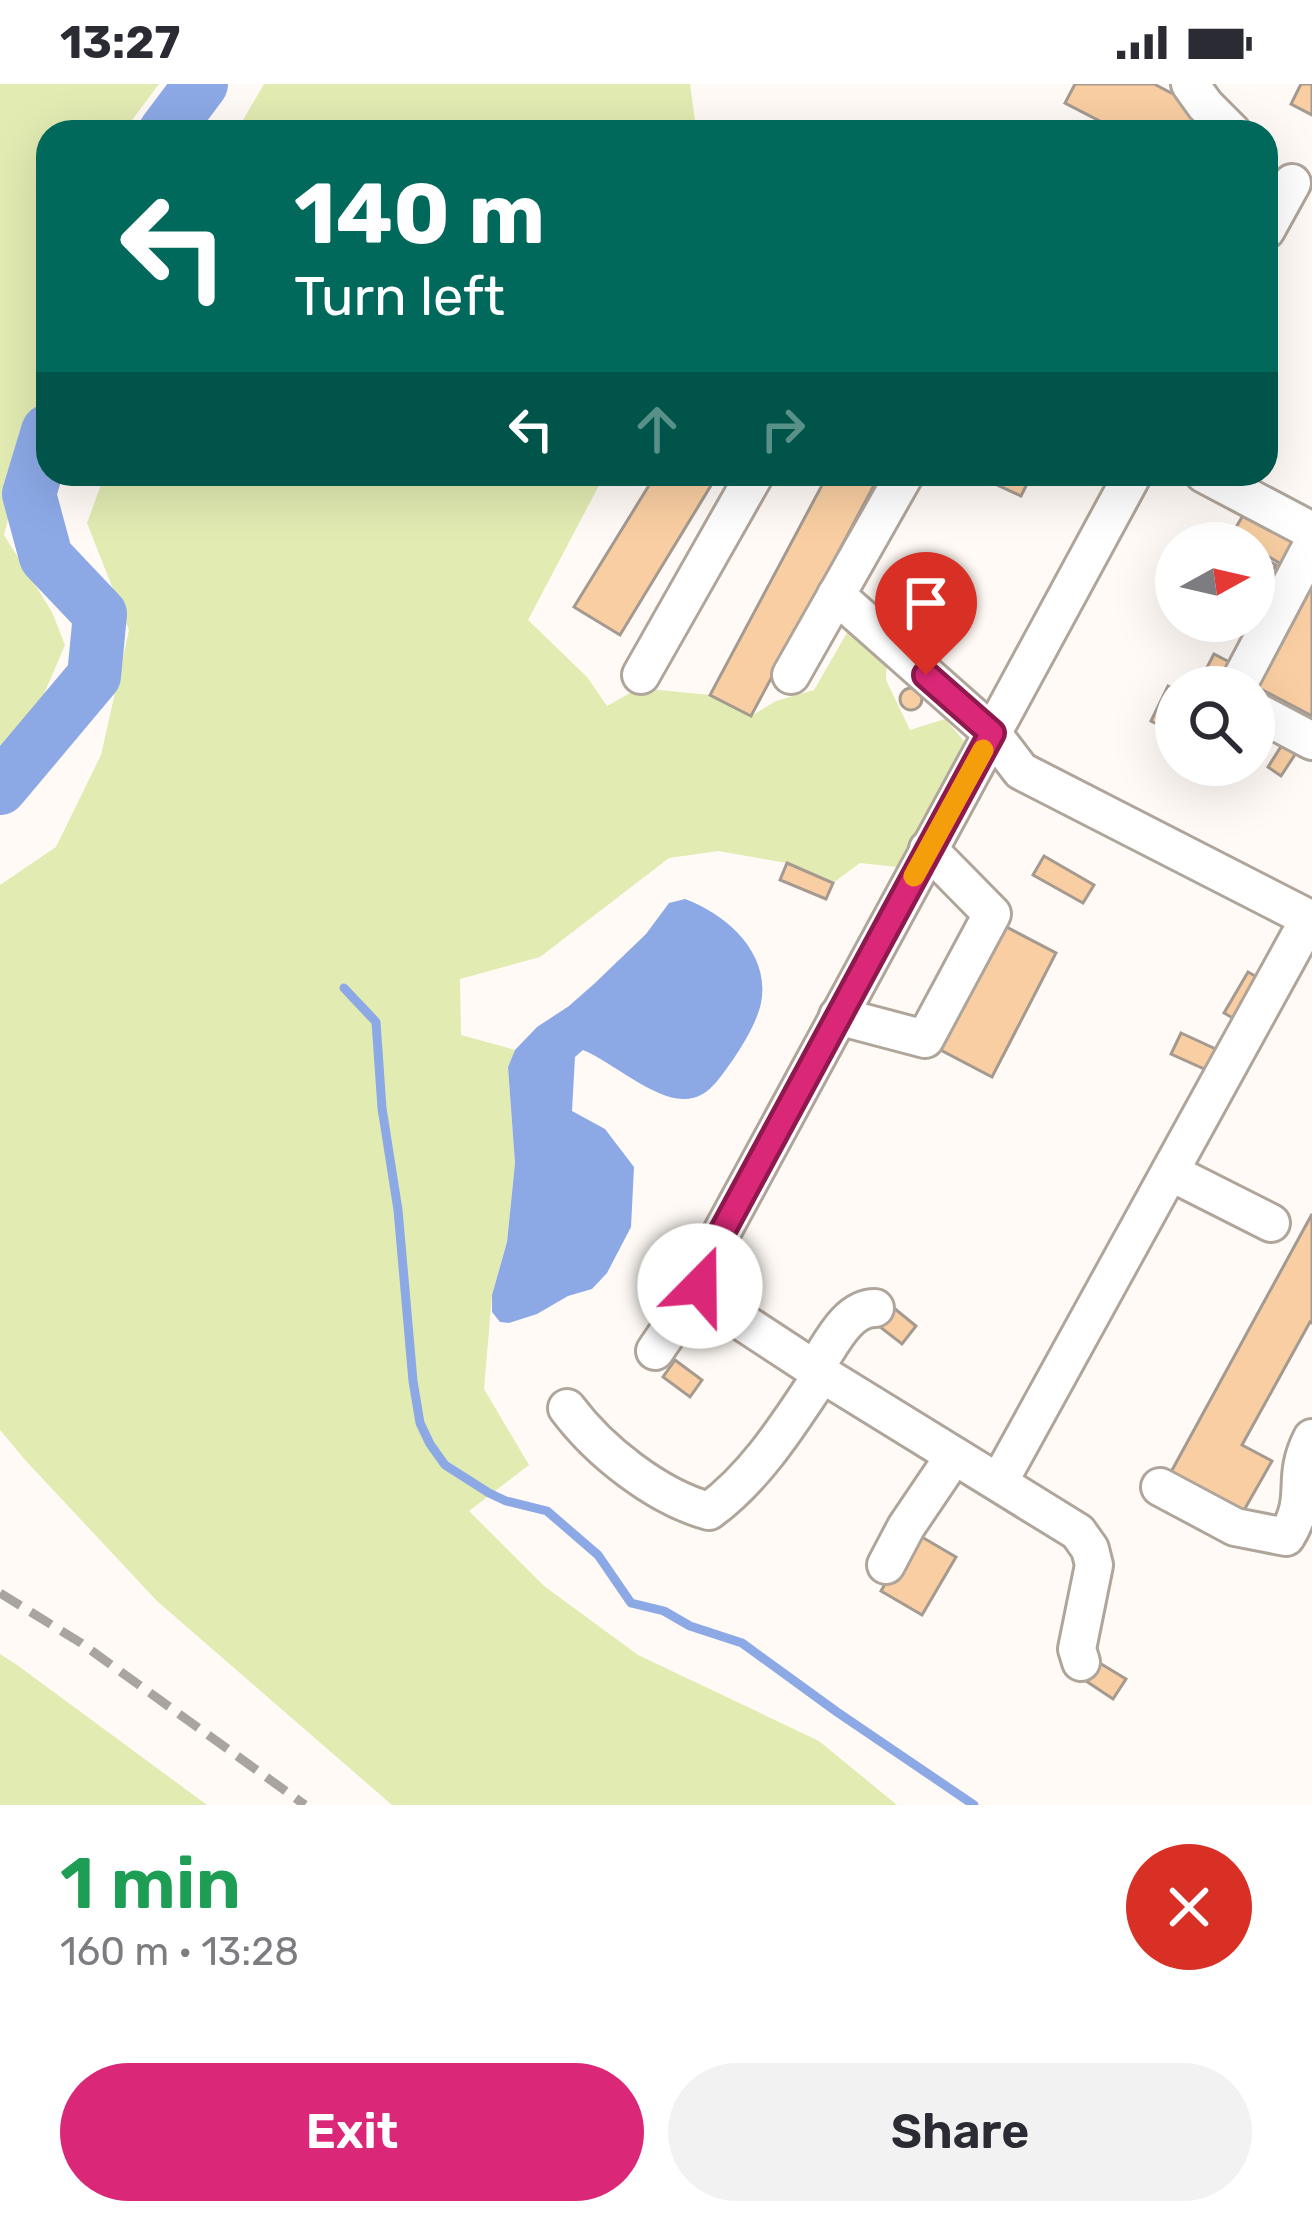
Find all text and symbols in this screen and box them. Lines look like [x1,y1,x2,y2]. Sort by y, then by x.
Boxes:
text: 13:27 [60,16,180,69]
text: 140 m [294,164,545,264]
icon: left [96,168,252,324]
text: Turn left [294,265,505,329]
icon: left [498,396,564,462]
icon: ahead [624,396,690,462]
icon: right [750,396,816,462]
north arrow [1155,522,1275,642]
map controls [1155,522,1275,786]
pin [875,552,977,675]
icon: arrive [893,570,959,636]
button: search [1155,666,1275,786]
position arrow [637,1223,763,1349]
text: 1 min [60,1841,241,1926]
button: close [1126,1844,1252,1970]
text: 160 m · 13:28 [60,1929,299,1975]
button: Exit [60,2063,644,2201]
button: Share [668,2063,1252,2201]

